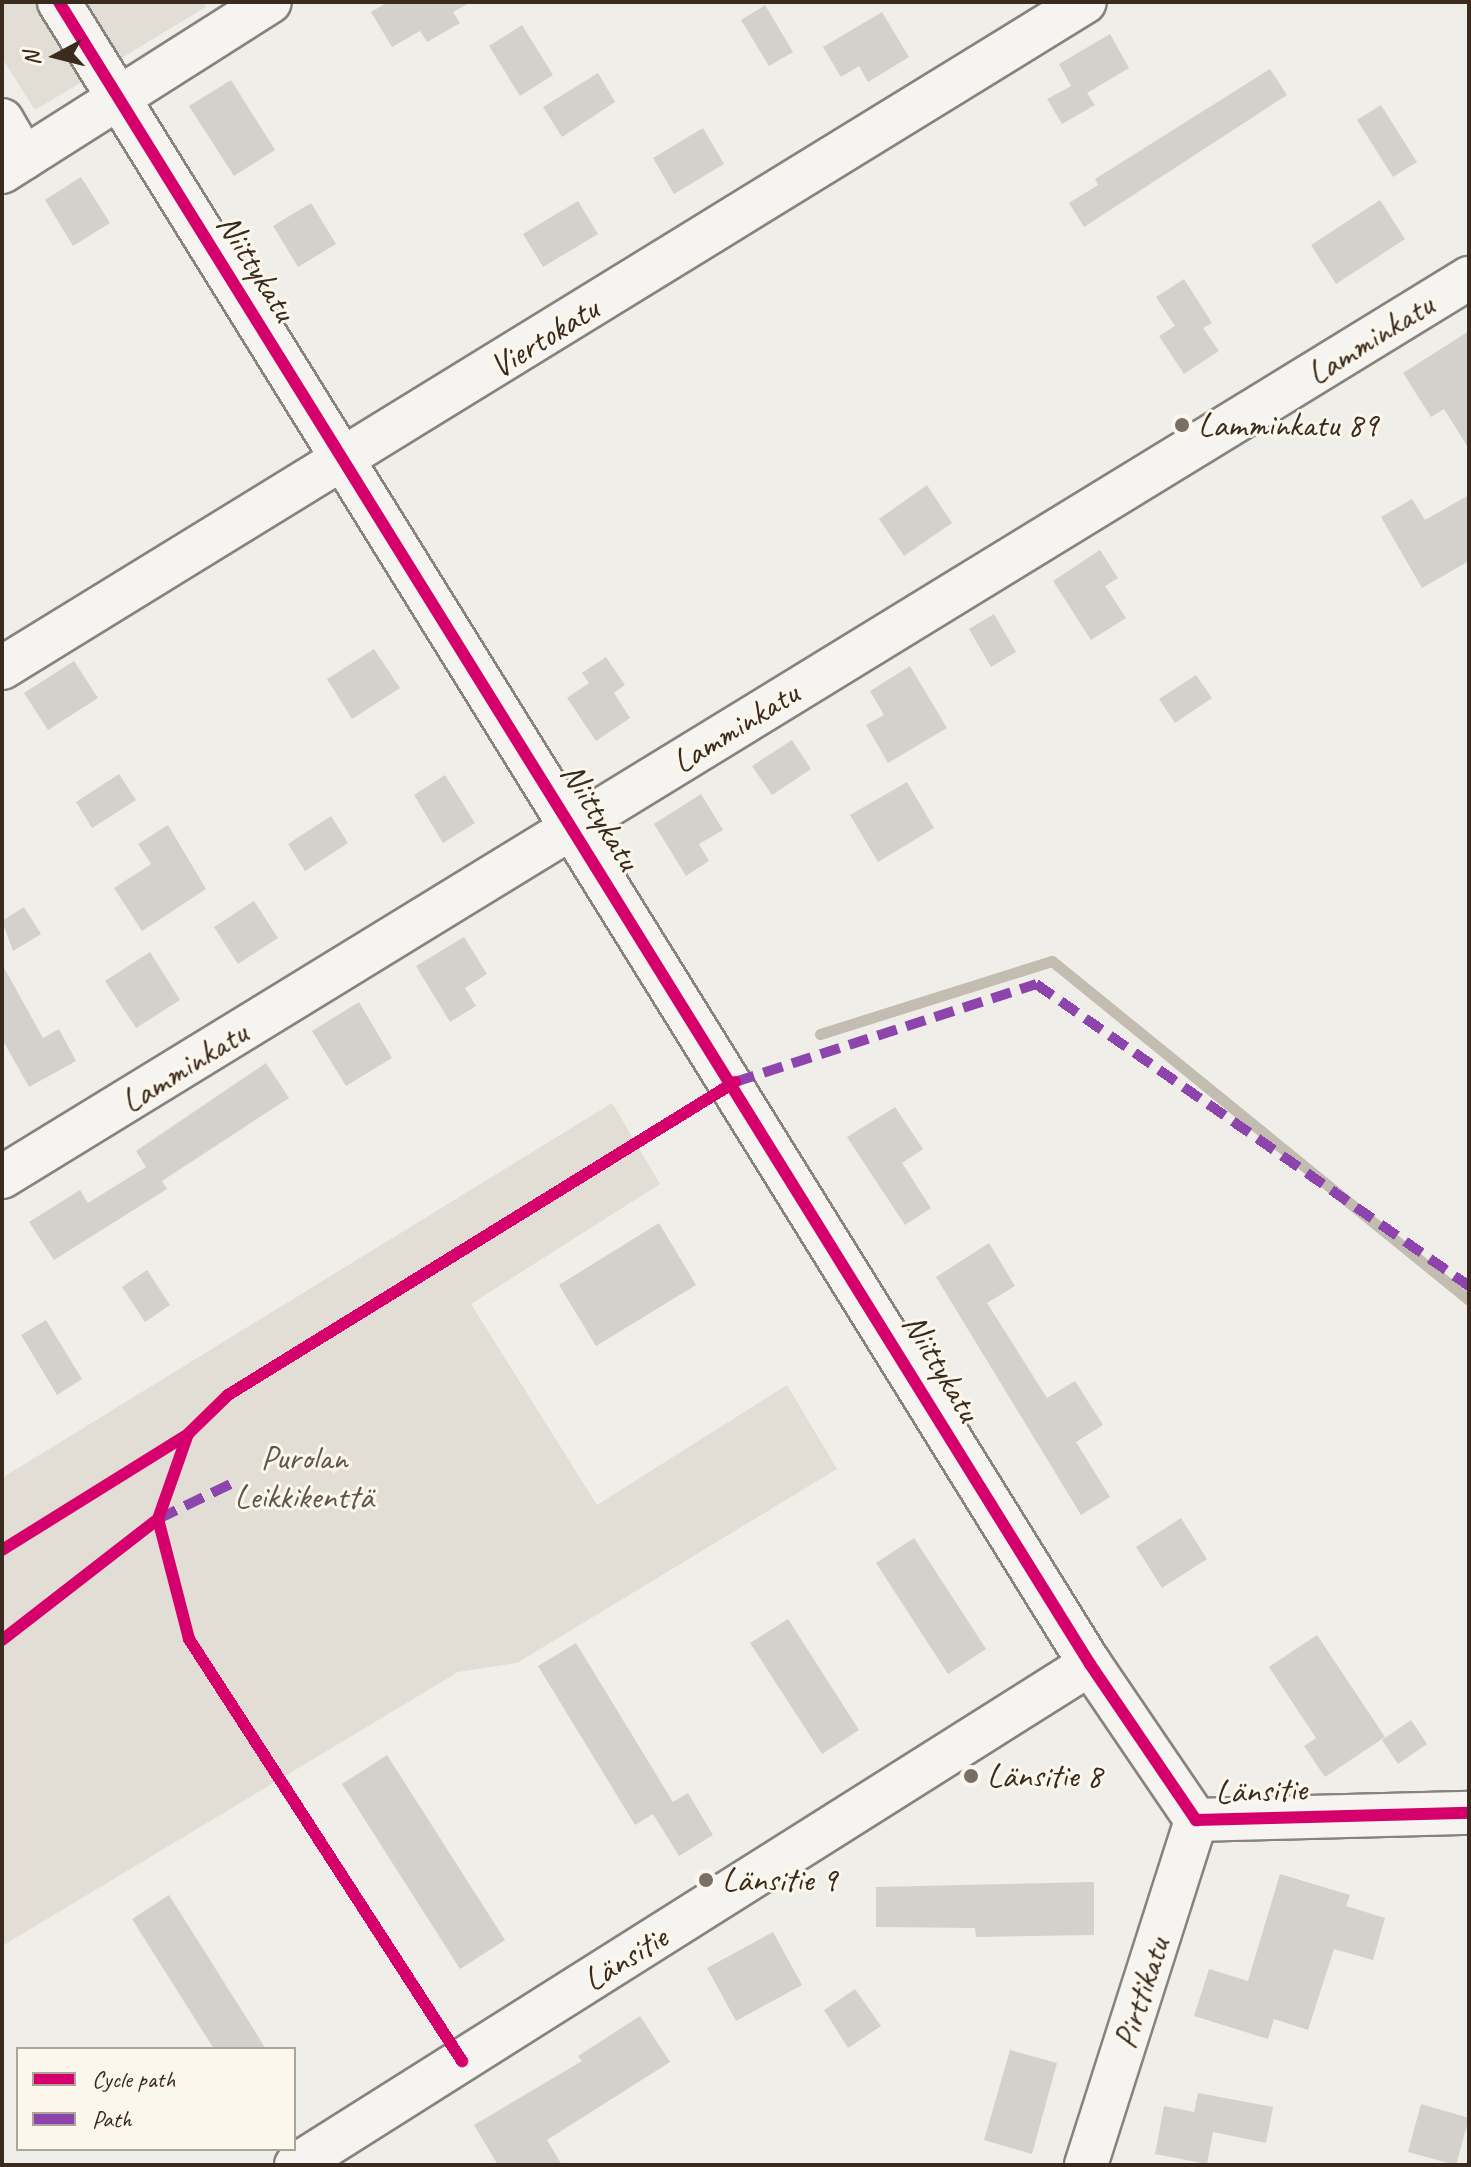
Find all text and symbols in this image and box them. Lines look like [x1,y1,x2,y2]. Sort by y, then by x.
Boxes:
north arrow [16,16,96,96]
text: N [17,50,47,67]
street label: Niittykatu [208,206,306,328]
street label: Lamminkatu [1299,284,1441,394]
street label: Viertokatu [482,288,606,386]
place label: Lamminkatu 89 [1198,405,1378,445]
marker: Lamminkatu 89 [1173,416,1191,434]
street label: Lamminkatu [664,672,806,782]
street label: Niittykatu [552,755,650,877]
street label: Lamminkatu [113,1012,255,1122]
street label: Niittykatu [894,1306,990,1428]
park label: Purolan Leikkikenttä [234,1437,374,1516]
place label: Länsitie 8 [987,1756,1102,1796]
marker: Länsitie 8 [962,1767,980,1785]
street label: Länsitie [1215,1768,1307,1812]
place label: Länsitie 9 [722,1860,837,1900]
marker: Länsitie 9 [697,1871,715,1889]
street label: Länsitie [575,1917,675,1999]
street label: Pirttikatu [1104,1933,1178,2053]
legend [16,2047,296,2151]
text: Cycle path [92,2064,175,2094]
text: Path [92,2104,132,2134]

